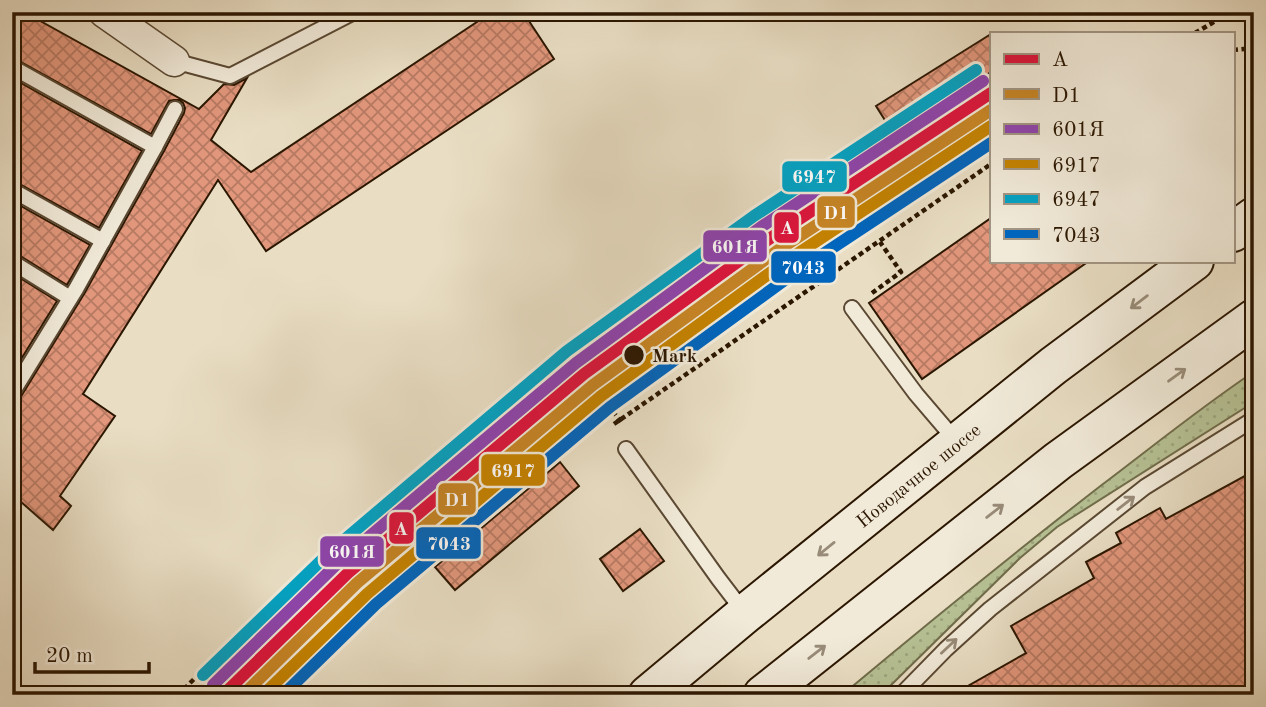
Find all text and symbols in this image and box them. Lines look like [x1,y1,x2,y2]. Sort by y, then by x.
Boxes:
legend [990,32,1234,262]
text: A [1052,50,1068,71]
text: D1 [1052,86,1081,107]
text: 601Я [1052,120,1104,141]
text: 6917 [1052,156,1101,177]
line badge: 6947 [781,160,848,193]
text: 6947 [792,169,836,188]
text: 6947 [1052,190,1101,211]
line badge: D1 [816,195,856,229]
text: D1 [823,205,849,224]
line badge: A [773,211,800,244]
text: A [780,220,794,239]
text: 7043 [1052,226,1101,247]
line badge: 601Я [702,229,768,263]
text: 601Я [712,239,759,258]
line badge: 7043 [770,250,837,284]
text: 7043 [781,260,825,279]
one-way arrow [1130,294,1149,309]
marker: Mark [622,343,646,367]
place label: Mark [652,348,698,367]
one-way arrow [1167,368,1186,382]
street label: Новодачное шоссе [854,421,985,533]
line badge: 6917 [480,453,546,487]
text: 6917 [491,463,535,482]
line badge: D1 [437,482,477,516]
text: D1 [444,492,470,511]
one-way arrow [1116,495,1134,510]
one-way arrow [986,504,1004,519]
line badge: A [388,511,415,545]
text: A [394,521,408,540]
line badge: 7043 [415,526,482,560]
line badge: 601Я [319,535,385,568]
text: 7043 [427,536,471,555]
one-way arrow [818,541,836,557]
text: 601Я [329,544,376,563]
scale bar [35,630,149,674]
one-way arrow [940,638,957,655]
one-way arrow [807,645,825,660]
text: 20 m [46,646,93,667]

